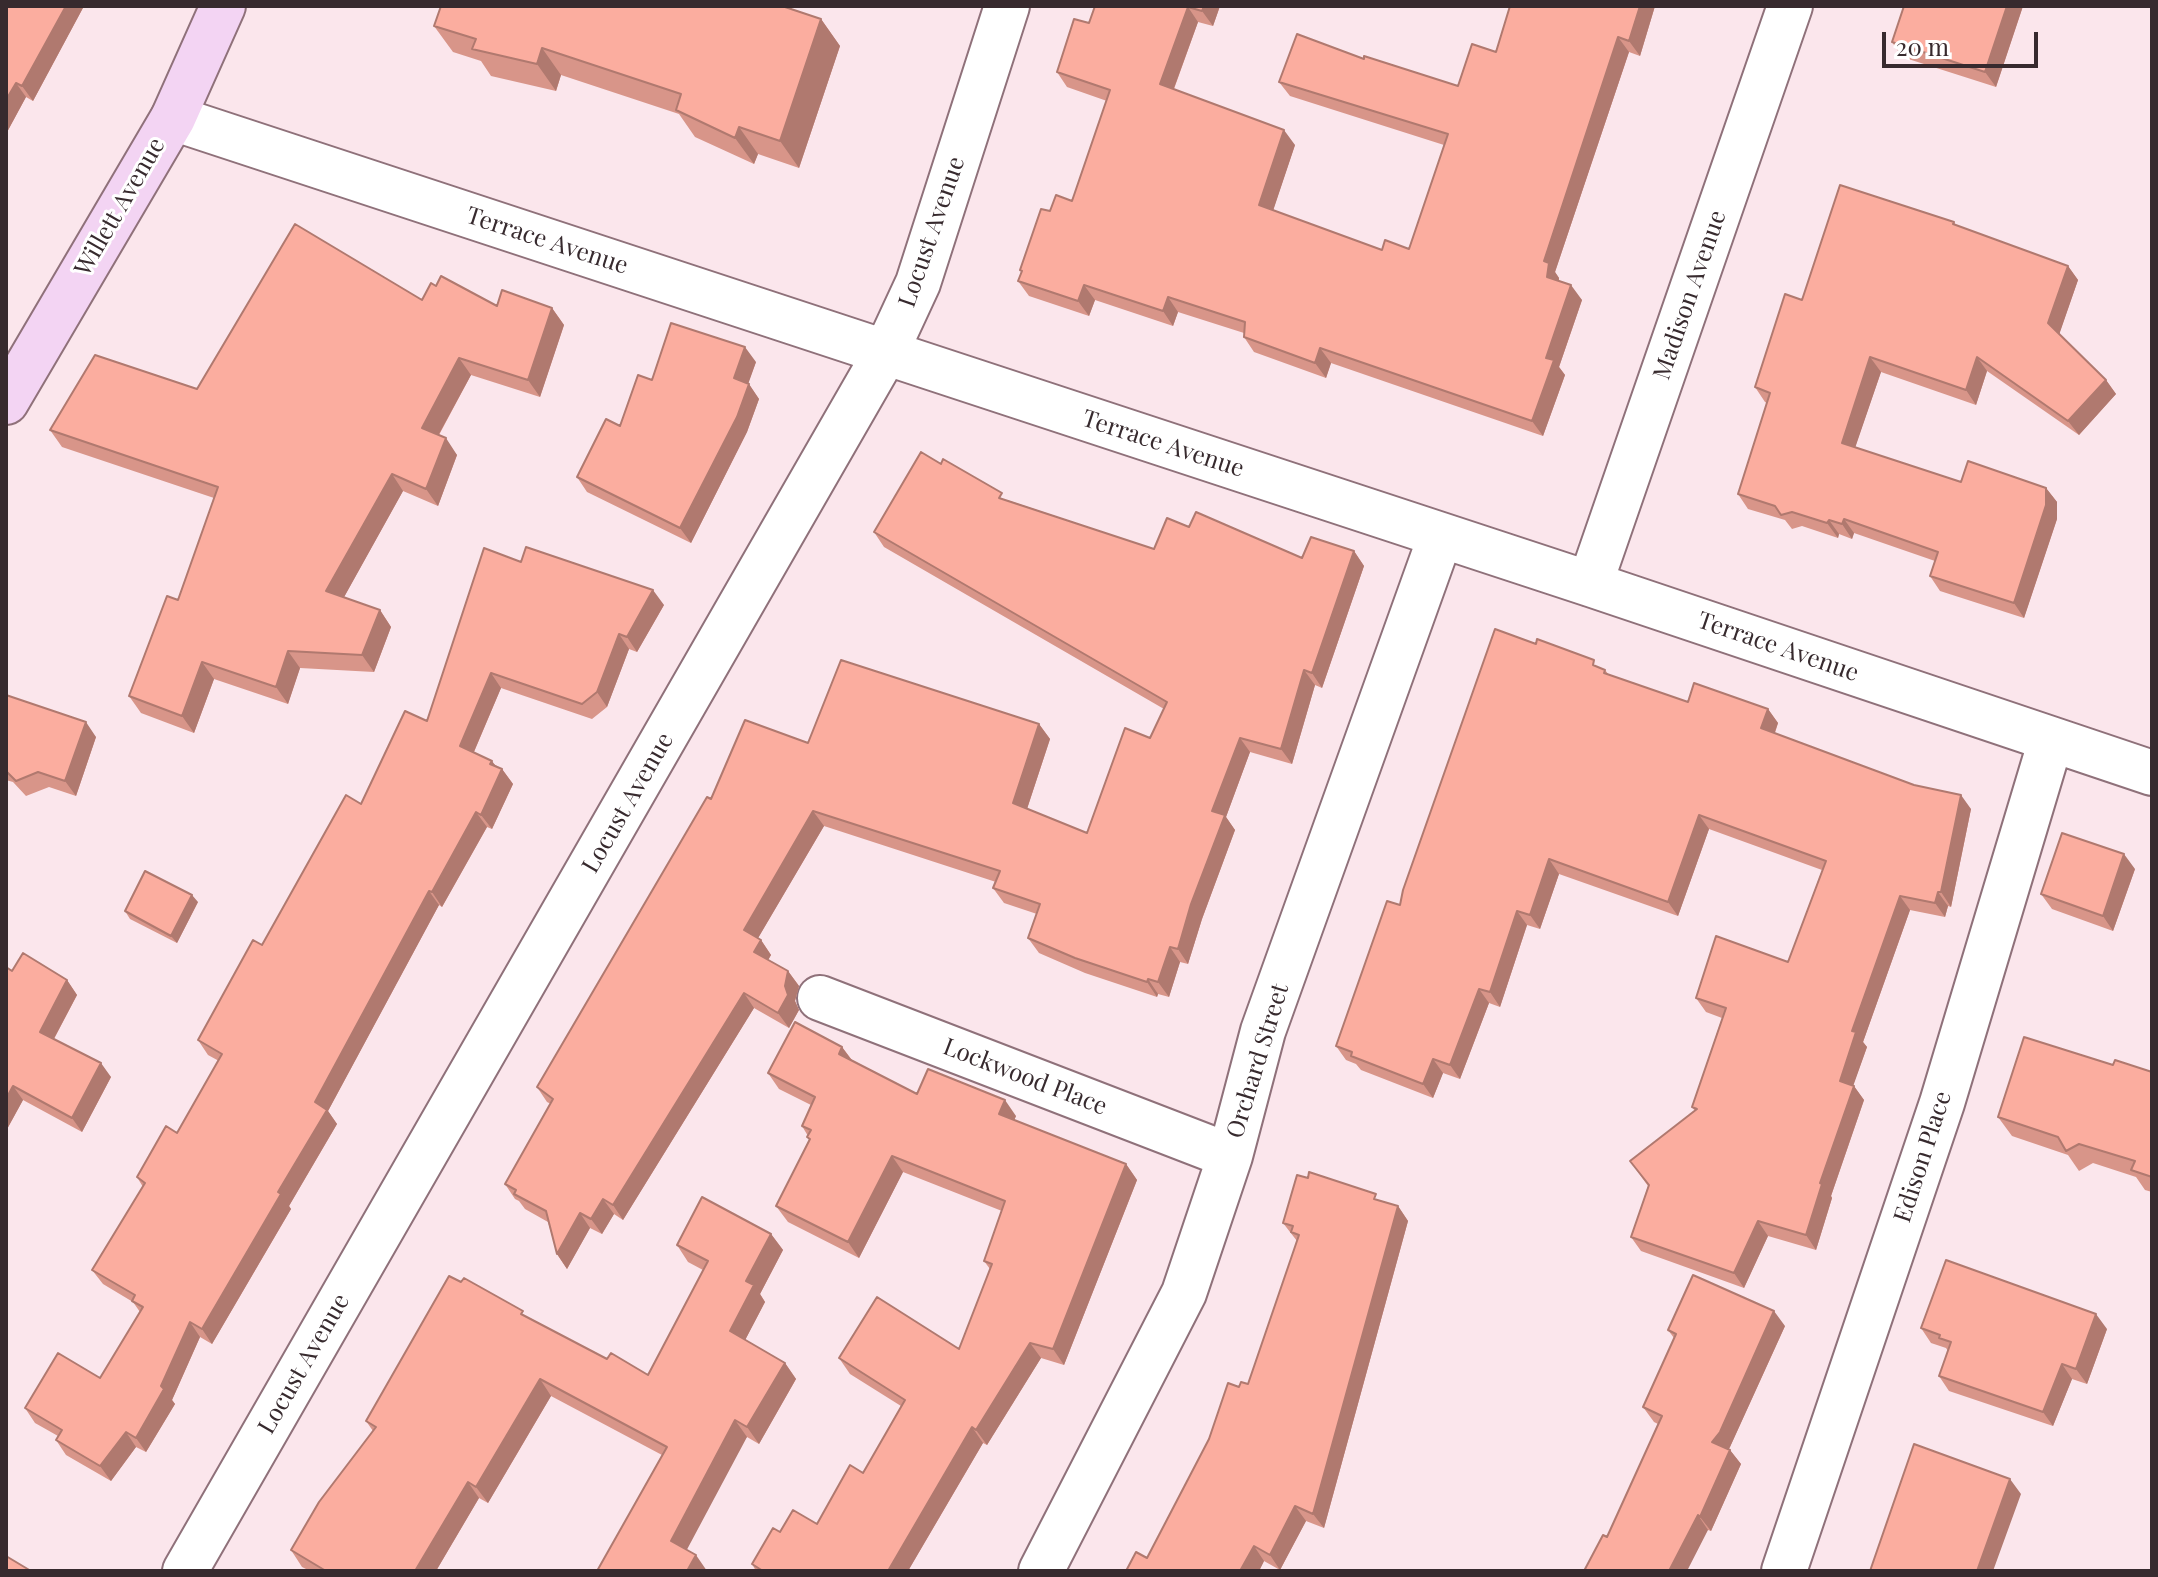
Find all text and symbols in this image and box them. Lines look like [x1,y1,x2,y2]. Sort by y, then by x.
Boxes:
scale bar [1886,16,2042,66]
text: 20 m [1896,30,1949,62]
street label: Willett Avenue [69,133,171,281]
street label: Locust Avenue [893,153,971,311]
street label: Terrace Avenue [463,201,631,281]
street label: Madison Avenue [1648,207,1732,383]
street label: Terrace Avenue [1079,404,1247,484]
street label: Terrace Avenue [1694,606,1862,688]
street label: Locust Avenue [576,728,680,878]
street label: Orchard Street [1221,980,1295,1142]
street label: Lockwood Place [939,1033,1111,1121]
street label: Edison Place [1888,1088,1958,1226]
street label: Locust Avenue [252,1289,356,1439]

